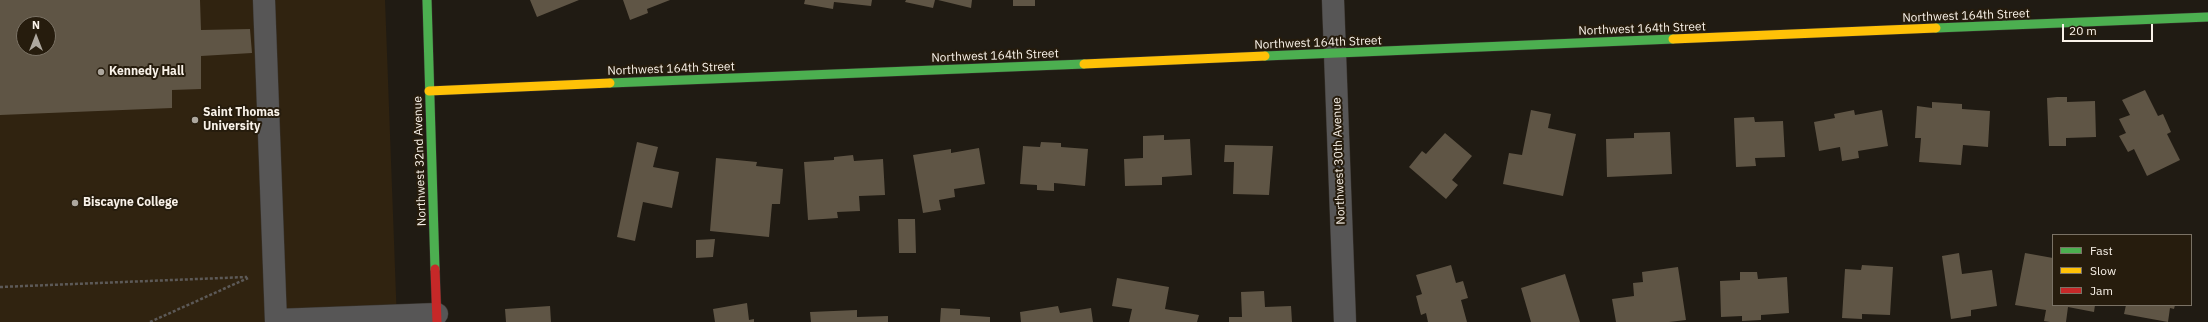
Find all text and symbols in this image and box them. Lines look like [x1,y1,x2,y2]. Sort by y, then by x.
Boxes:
street label: Northwest 164th Street [1902,7,2030,25]
north arrow [16,16,56,56]
scale bar [2064,16,2155,42]
text: N [32,18,40,32]
street label: Northwest 164th Street [1578,20,1706,38]
text: 20 m [2069,23,2097,38]
street label: Northwest 164th Street [1254,34,1382,52]
street label: Northwest 164th Street [931,47,1059,65]
street label: Northwest 164th Street [607,60,735,78]
place label: Kennedy Hall [109,65,184,79]
marker: Kennedy Hall [96,67,106,77]
street label: Northwest 32nd Avenue [411,96,429,226]
street label: Northwest 30th Avenue [1330,97,1348,225]
place label: Saint Thomas University [203,106,280,134]
marker: Saint Thomas University [190,115,200,125]
place label: Biscayne College [83,196,178,210]
marker: Biscayne College [70,198,80,208]
legend [2052,234,2192,306]
text: Fast [2090,243,2113,258]
text: Slow [2090,263,2116,278]
text: Jam [2090,283,2113,298]

